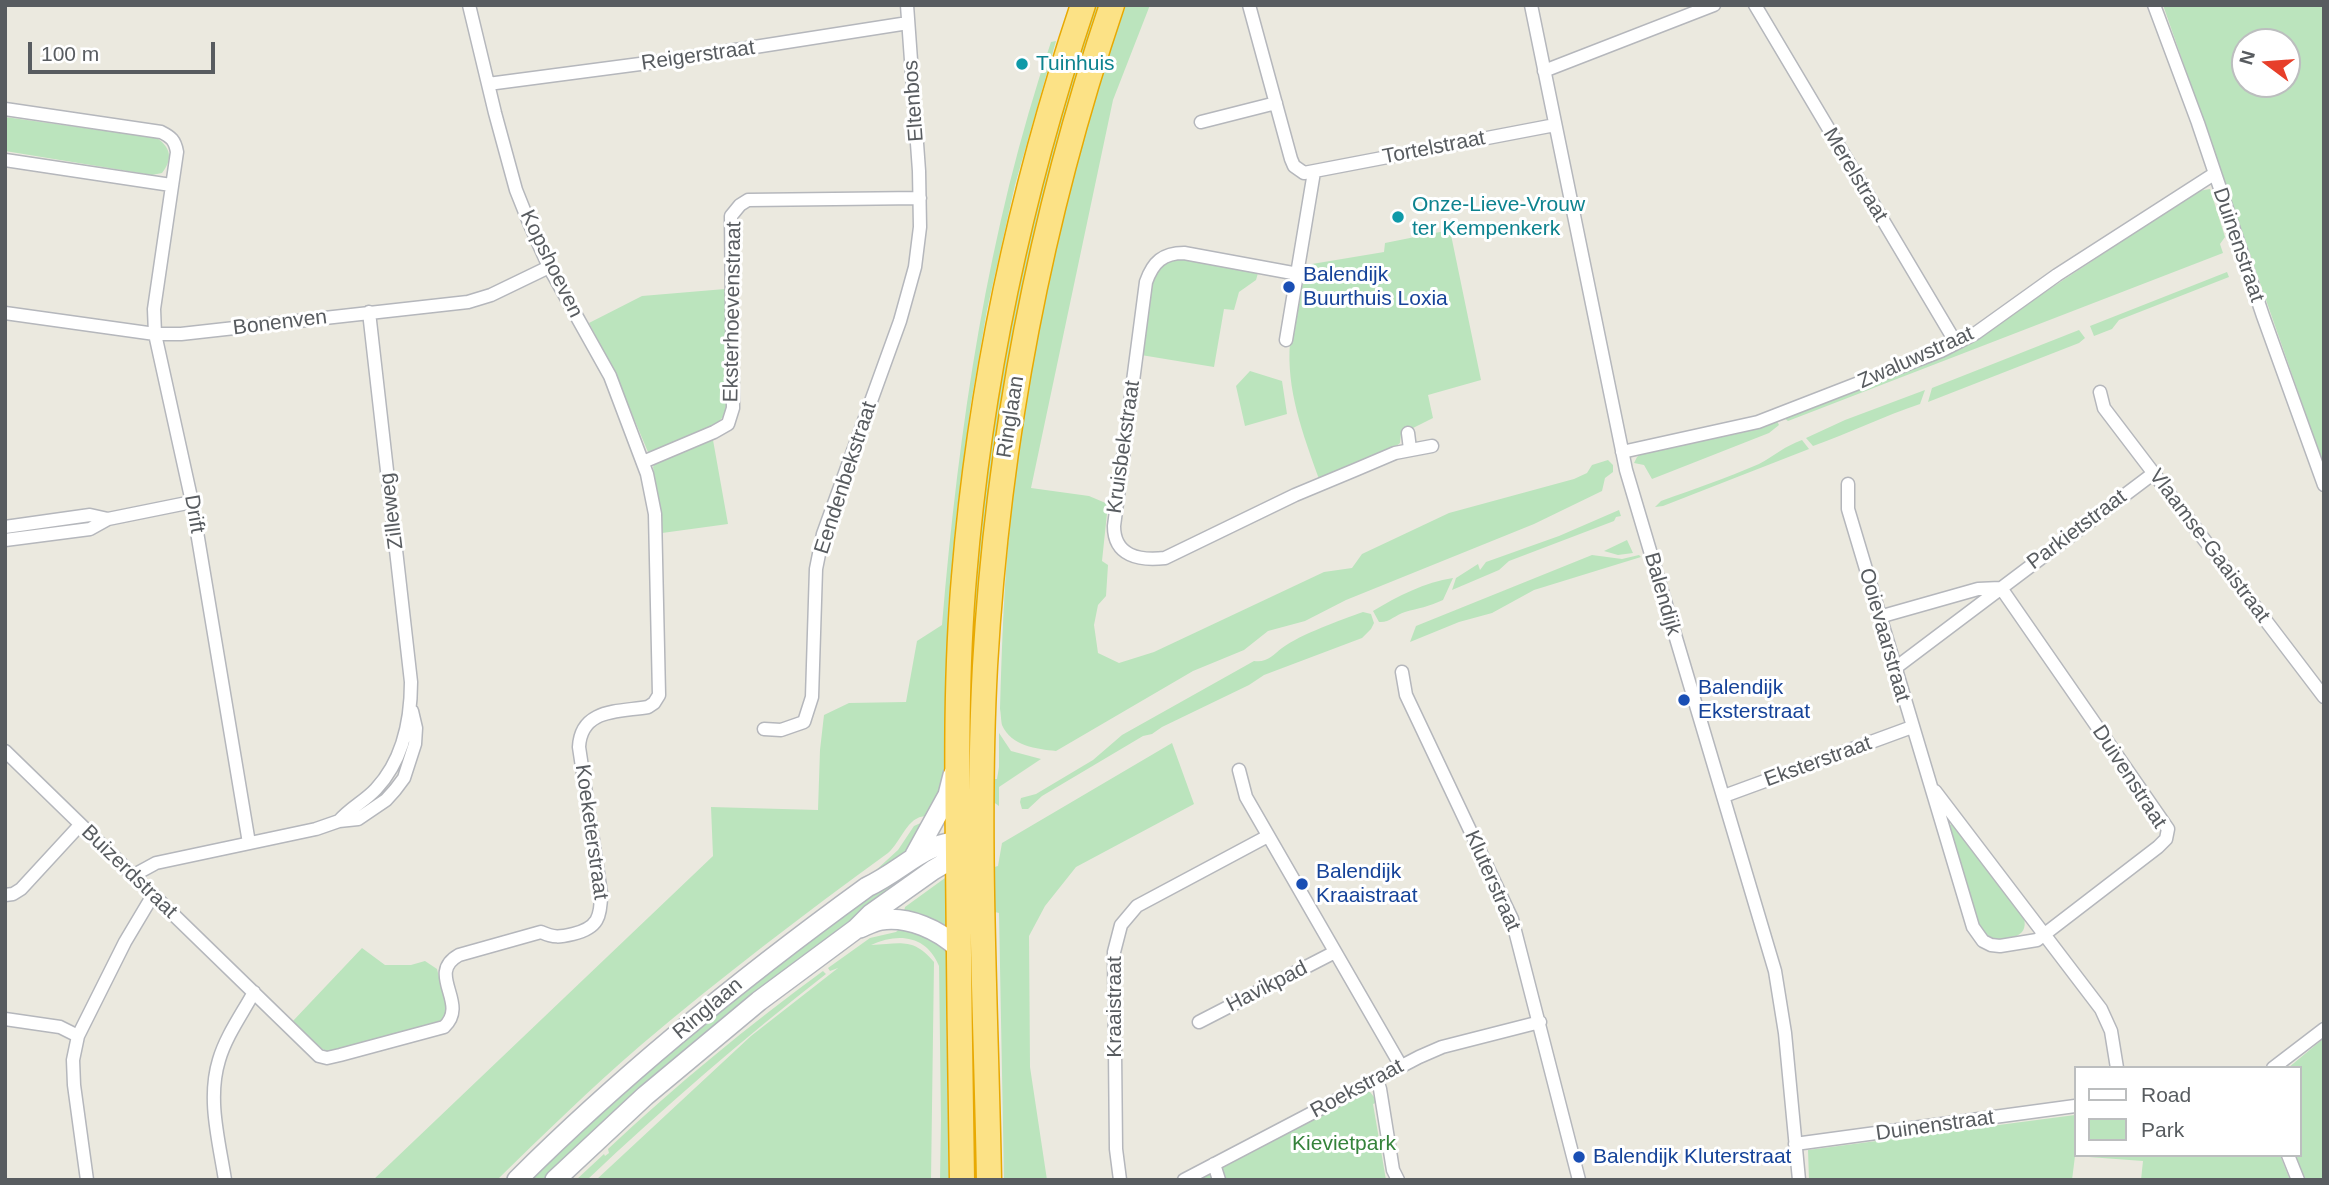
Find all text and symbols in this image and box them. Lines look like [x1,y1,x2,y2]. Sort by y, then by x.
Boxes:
scale bar [32,28,219,72]
north arrow [2231,28,2301,98]
street label: Reigerstraat [640,36,756,76]
text: 100 m [41,42,99,65]
text: N [2235,48,2259,67]
place label: Tuinhuis [1036,51,1115,77]
marker: Tuinhuis [1014,56,1030,72]
street label: Eltenbos [899,59,929,143]
street label: Merelstraat [1817,123,1893,227]
street label: Tortelstraat [1381,126,1487,170]
street label: Duinenstraat [2207,185,2269,305]
place label: Onze-Lieve-Vrouw ter Kempenkerk [1412,192,1585,242]
street label: Kopshoeven [514,206,588,322]
marker: Onze-Lieve-Vrouw ter Kempenkerk [1390,209,1406,225]
street label: Eksterhoevenstraat [719,221,747,403]
place label: Balendijk Buurthuis Loxia [1303,262,1448,312]
marker: Balendijk Buurthuis Loxia [1281,279,1297,295]
street label: Bonenven [232,305,328,341]
street label: Zwaluwstraat [1854,321,1978,395]
street label: Ringlaan [992,374,1030,460]
street label: Kruisbekstraat [1102,379,1146,515]
street label: Eendenbekstraat [809,399,883,557]
street label: Vlaamse-Gaaistraat [2143,464,2275,628]
street label: Zilleweg [375,471,409,551]
street label: Parkietstraat [2022,484,2132,576]
street label: Drift [178,493,210,535]
street label: Balendijk [1638,550,1686,638]
street label: Ooievaarstraat [1853,565,1915,705]
place label: Balendijk Eksterstraat [1698,675,1810,725]
marker: Balendijk Eksterstraat [1676,692,1692,708]
street label: Duivenstraat [2086,721,2172,833]
street label: Eksterstraat [1761,731,1875,793]
street label: Koeketerstraat [569,763,613,901]
street label: Buizerdstraat [76,820,182,924]
street label: Kluterstraat [1459,827,1525,935]
place label: Balendijk Kraaistraat [1316,859,1418,909]
marker: Balendijk Kraaistraat [1294,876,1310,892]
street label: Kraaistraat [1102,956,1128,1058]
street label: Havikpad [1222,956,1312,1018]
street label: Ringlaan [668,973,748,1045]
street label: Roekstraat [1306,1054,1408,1124]
legend [2074,1066,2301,1157]
text: Road [2141,1083,2191,1106]
street label: Duinenstraat [1874,1105,1996,1147]
text: Park [2141,1118,2184,1141]
park label: Kievietpark [1292,1131,1396,1157]
place label: Balendijk Kluterstraat [1593,1144,1791,1170]
marker: Balendijk Kluterstraat [1571,1149,1587,1165]

